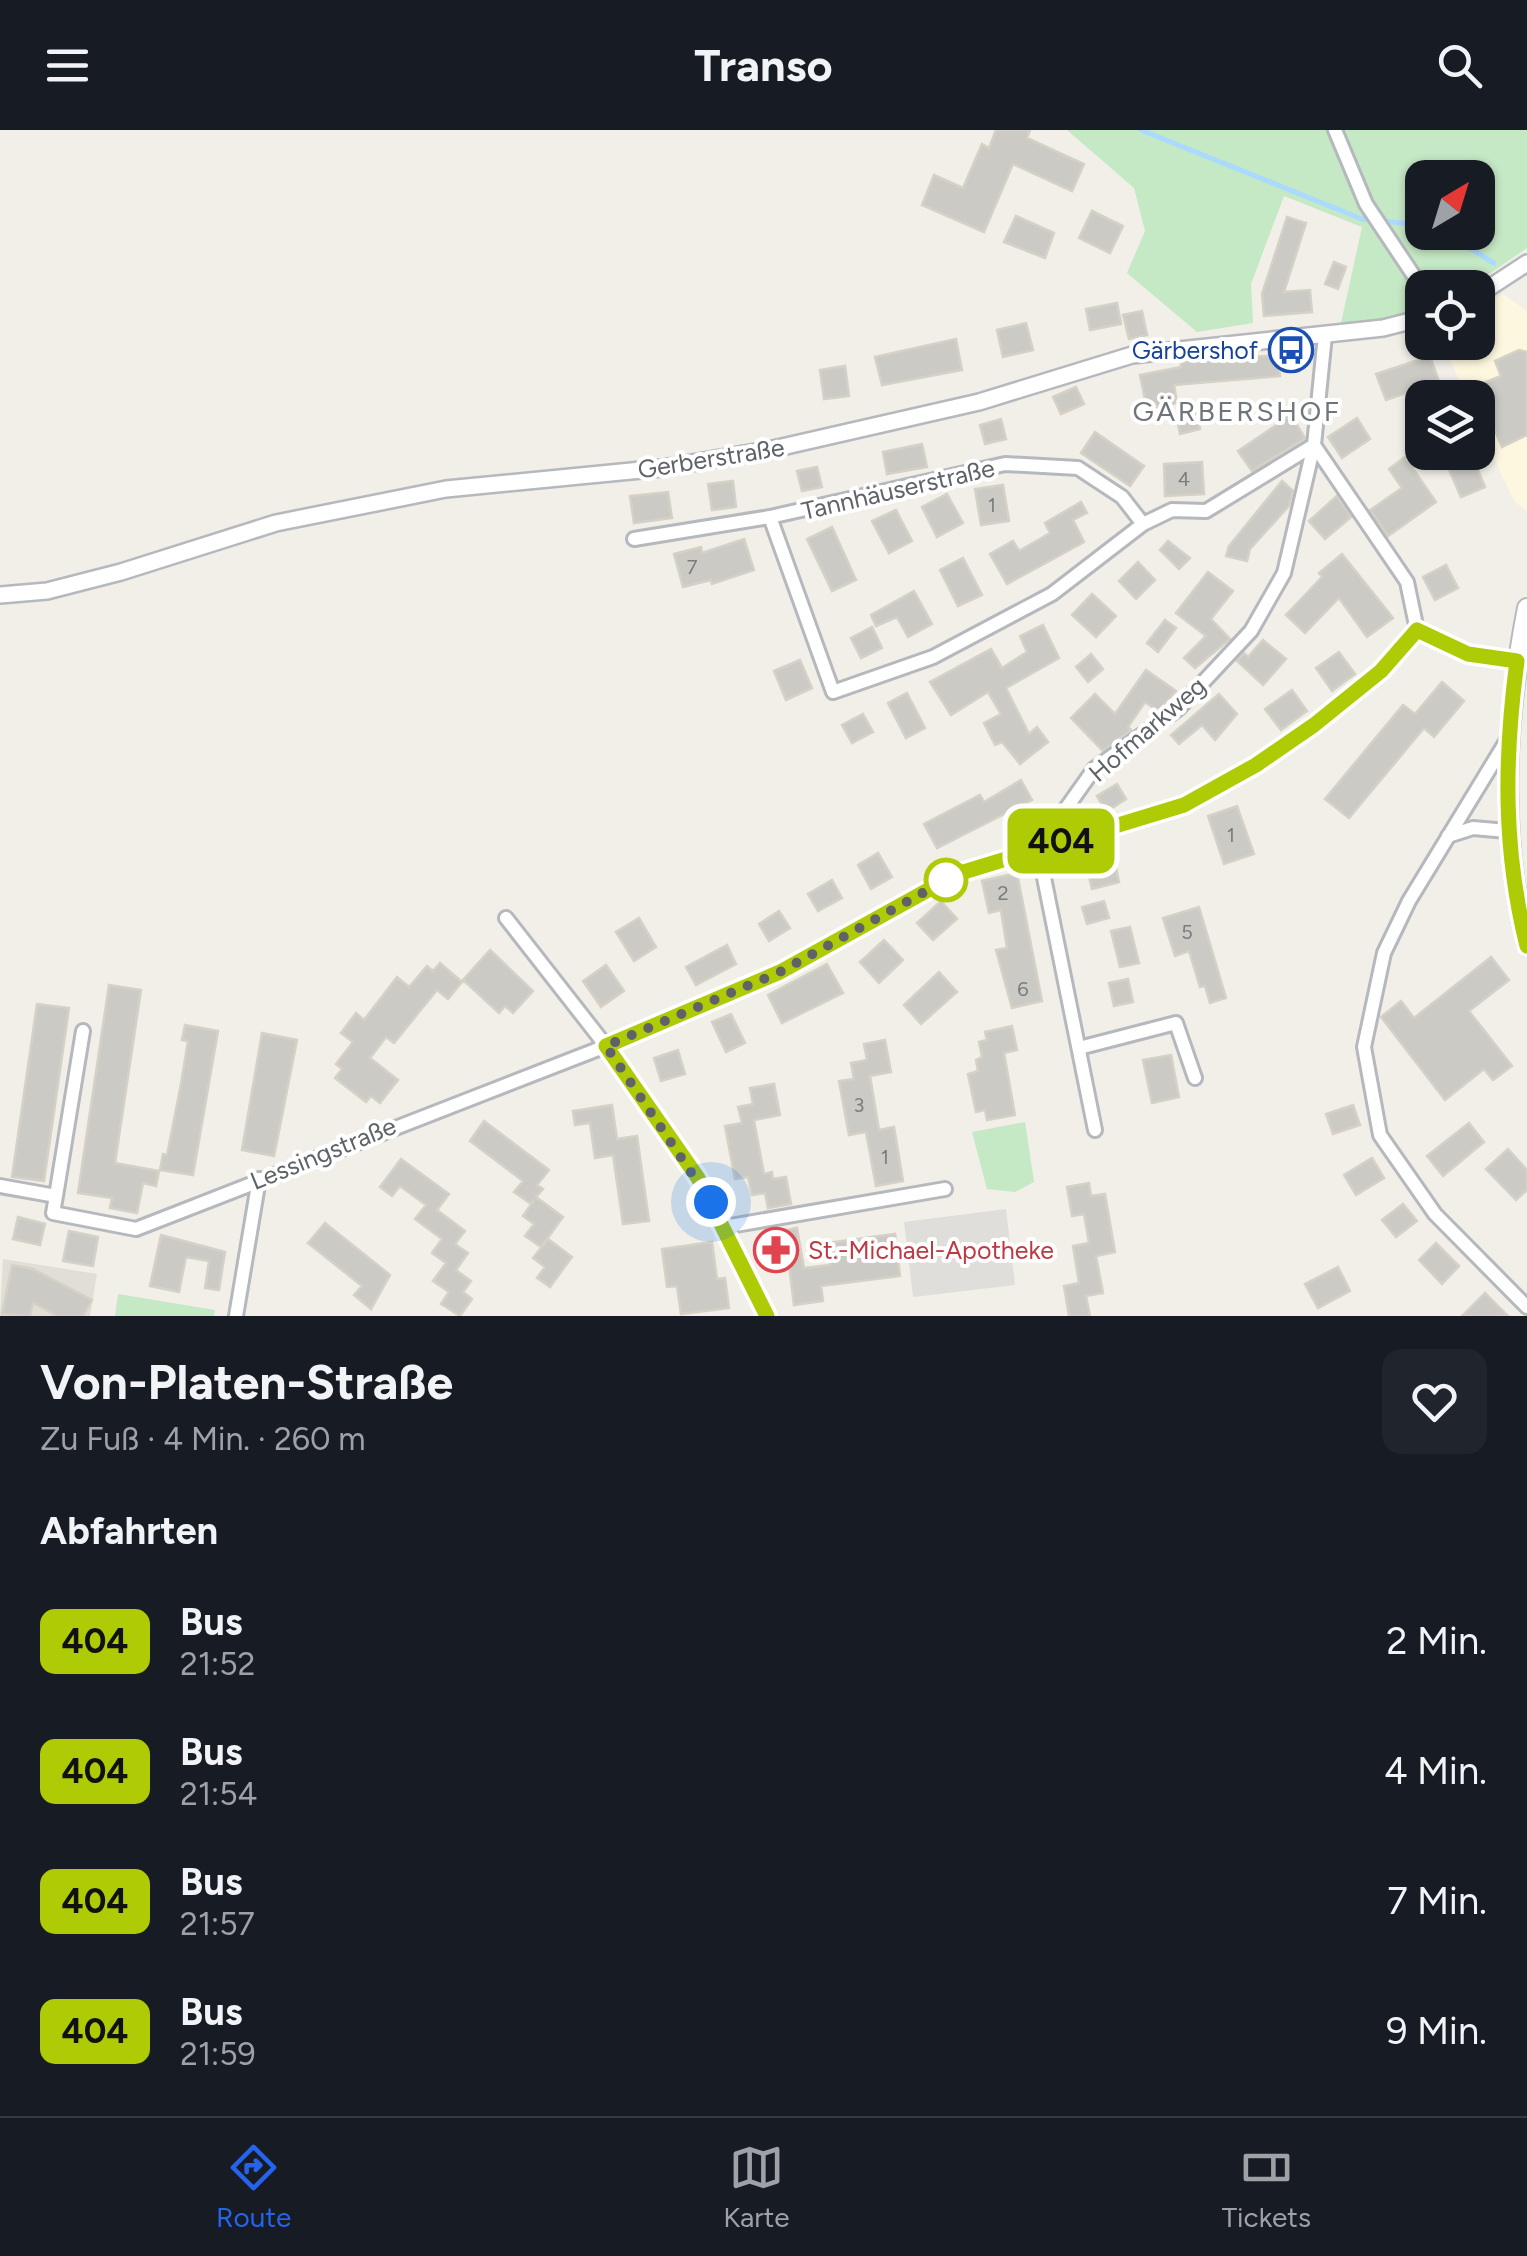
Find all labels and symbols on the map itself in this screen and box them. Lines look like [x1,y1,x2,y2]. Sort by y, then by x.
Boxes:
north arrow [1405,160,1495,250]
bus stop icon: Gärbershof [1268,327,1314,373]
place label: Gärbershof [1132,335,1259,365]
district label: GÄRBERSHOF [1132,394,1342,428]
street label: Gerberstraße [636,432,786,484]
street label: Tannhäuserstraße [798,452,998,526]
house number: 4 [1178,467,1190,491]
house number: 1 [988,493,996,517]
house number: 7 [687,555,698,579]
street label: Hofmarkweg [1083,670,1211,788]
line badge: 404 [1004,808,1118,874]
house number: 1 [1227,823,1235,847]
unlabelled marker [925,859,967,901]
house number: 2 [997,881,1009,905]
house number: 5 [1181,920,1193,944]
house number: 6 [1017,977,1029,1001]
house number: 3 [854,1093,864,1117]
street label: Lessingstraße [246,1110,400,1196]
house number: 1 [881,1145,889,1169]
your location [686,1177,736,1227]
pharmacy icon: St.-Michael-Apotheke [753,1227,799,1273]
place label: St.-Michael-Apotheke [808,1235,1054,1265]

